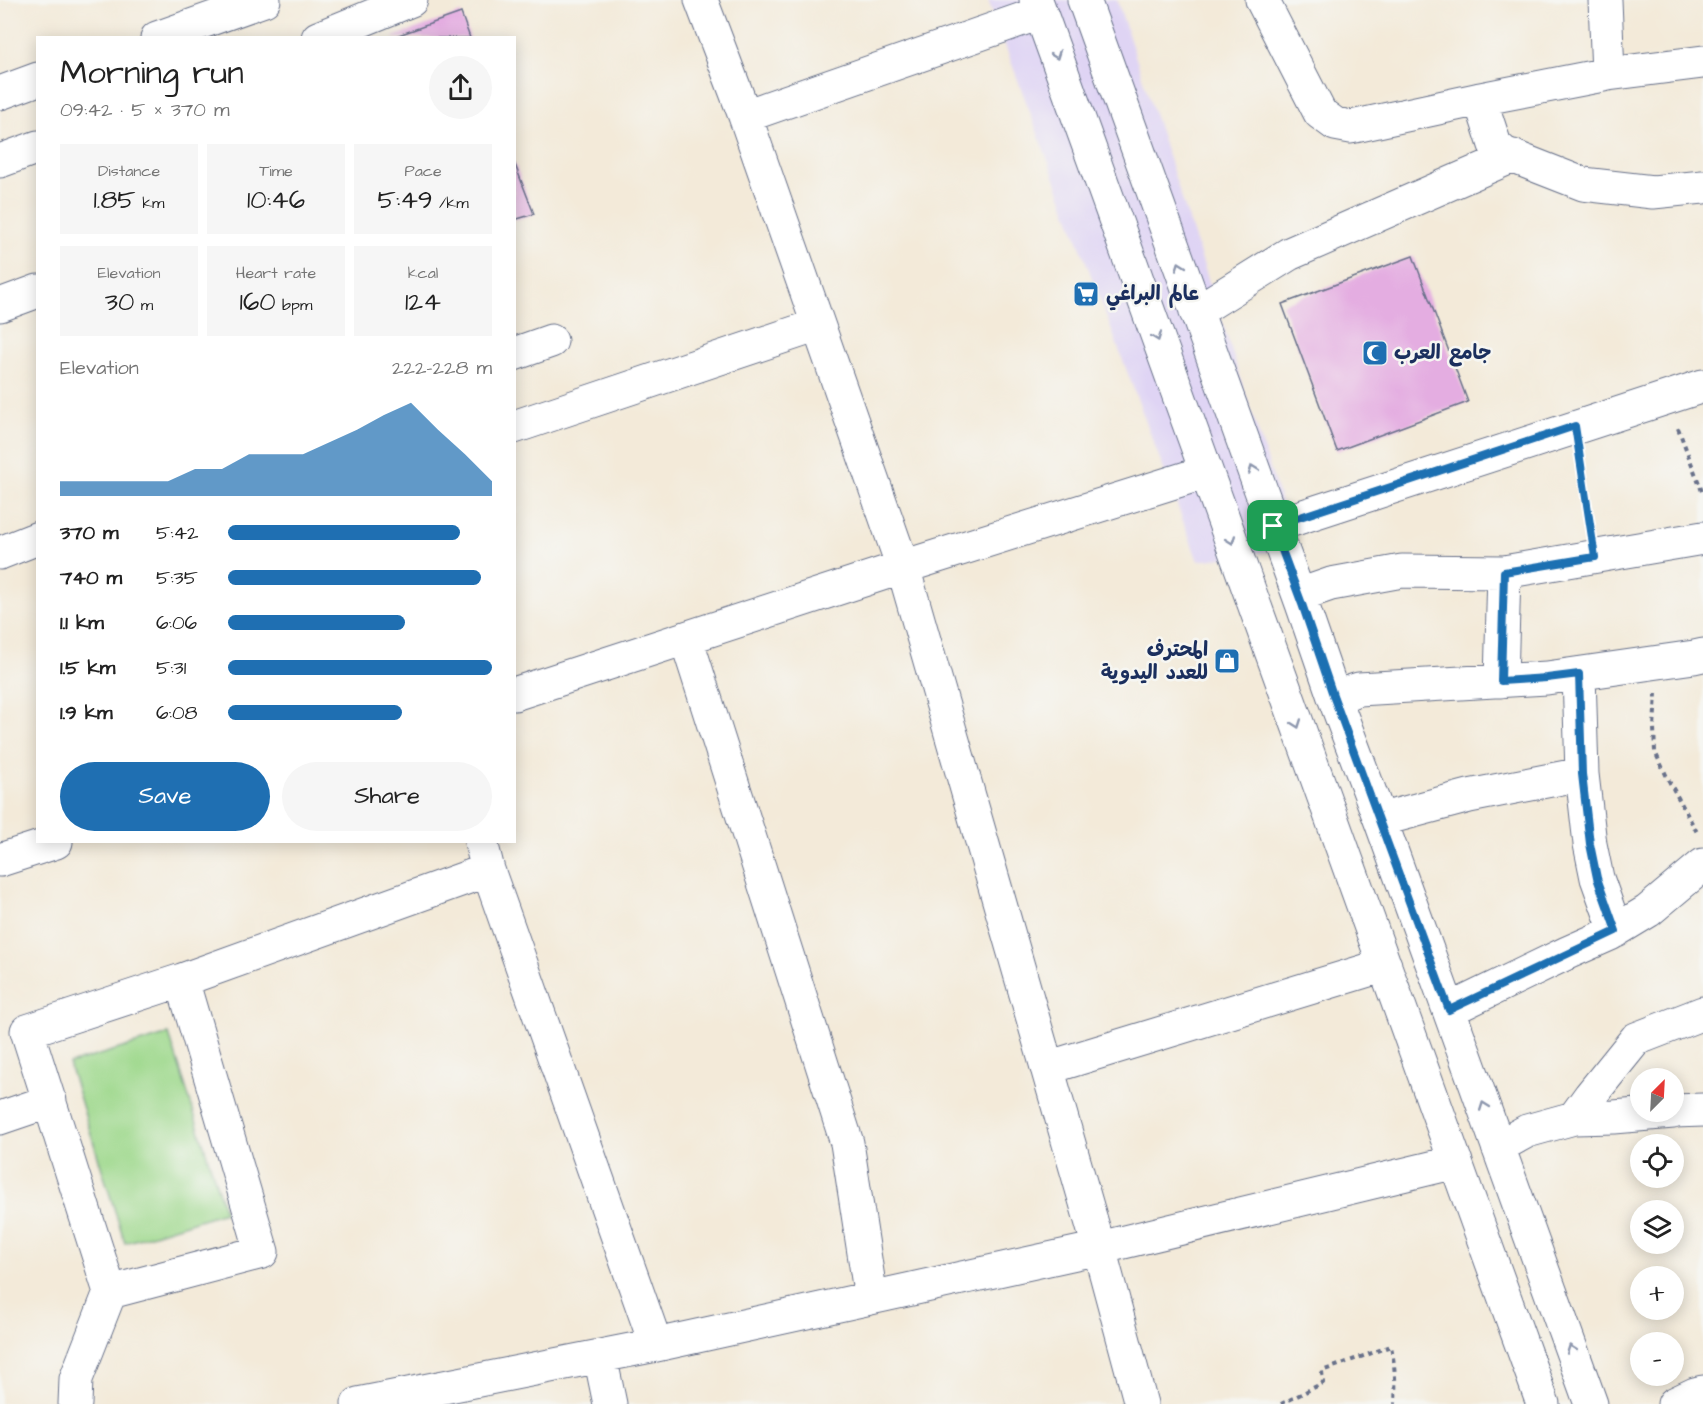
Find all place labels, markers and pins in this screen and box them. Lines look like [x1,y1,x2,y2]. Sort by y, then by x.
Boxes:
supermarket icon: عالم البراغي [1071,279,1101,309]
place label: عالم البراغي [1106,280,1199,311]
mosque icon: جامع العرب [1360,338,1390,368]
place label: جامع العرب [1394,339,1491,367]
pin [1247,500,1298,551]
place label: المحترف للعدد اليدوية [1101,636,1208,687]
shop icon: المحترف للعدد اليدوية [1212,646,1242,676]

